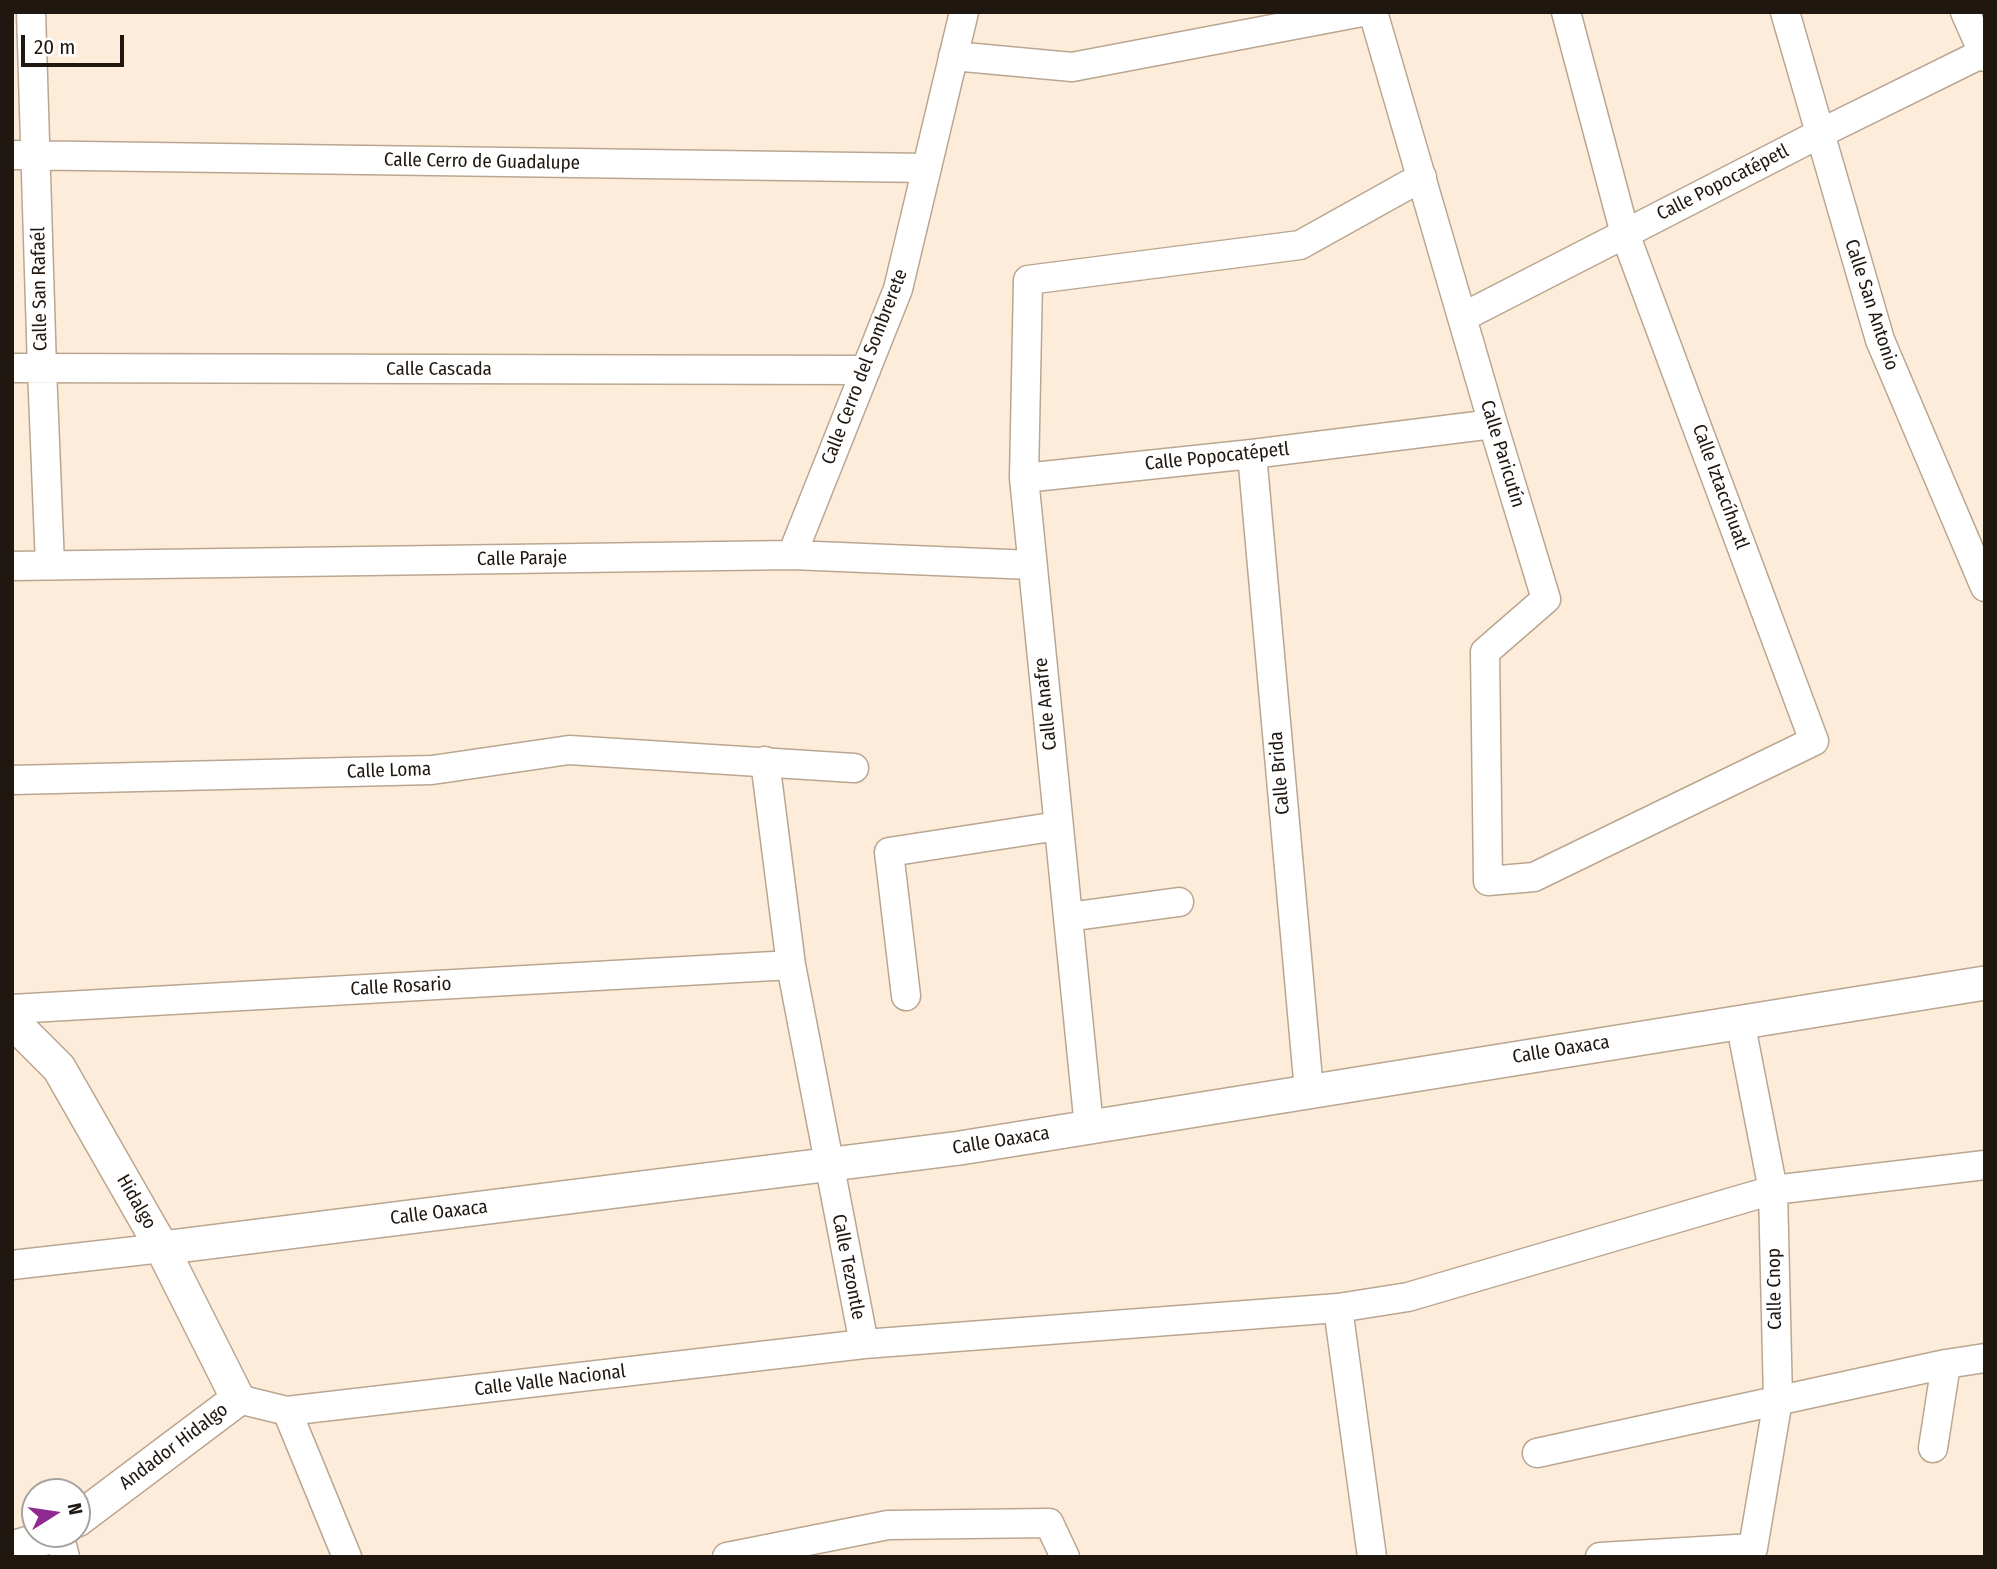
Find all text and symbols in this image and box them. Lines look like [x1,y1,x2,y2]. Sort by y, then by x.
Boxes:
scale bar [24,21,128,65]
text: 20 m [34,34,75,60]
street label: Calle Popocatépetl [1653,140,1793,226]
street label: Calle Cerro de Guadalupe [384,149,580,175]
street label: Calle San Rafaél [28,227,52,351]
street label: Calle San Antonio [1839,237,1903,373]
street label: Calle Cerro del Sombrerete [817,266,913,468]
street label: Calle Cascada [386,359,492,381]
street label: Calle Paricutín [1475,398,1529,510]
street label: Calle Iztaccíhuatl [1687,421,1753,553]
street label: Calle Popocatépetl [1144,438,1290,476]
street label: Calle Paraje [477,547,567,571]
street label: Calle Anafre [1030,657,1062,751]
street label: Calle Brida [1265,730,1295,816]
street label: Calle Loma [346,758,432,784]
street label: Calle Rosario [350,973,452,1001]
street label: Calle Oaxaca [1511,1031,1611,1069]
street label: Calle Oaxaca [951,1122,1051,1160]
street label: Hidalgo [111,1171,161,1233]
street label: Calle Oaxaca [389,1196,489,1230]
street label: Calle Tezontle [827,1212,869,1322]
street label: Calle Cnop [1763,1248,1787,1330]
street label: Calle Valle Nacional [473,1360,627,1402]
street label: Andador Hidalgo [115,1399,233,1495]
north arrow [21,1478,91,1548]
text: N [63,1501,88,1517]

